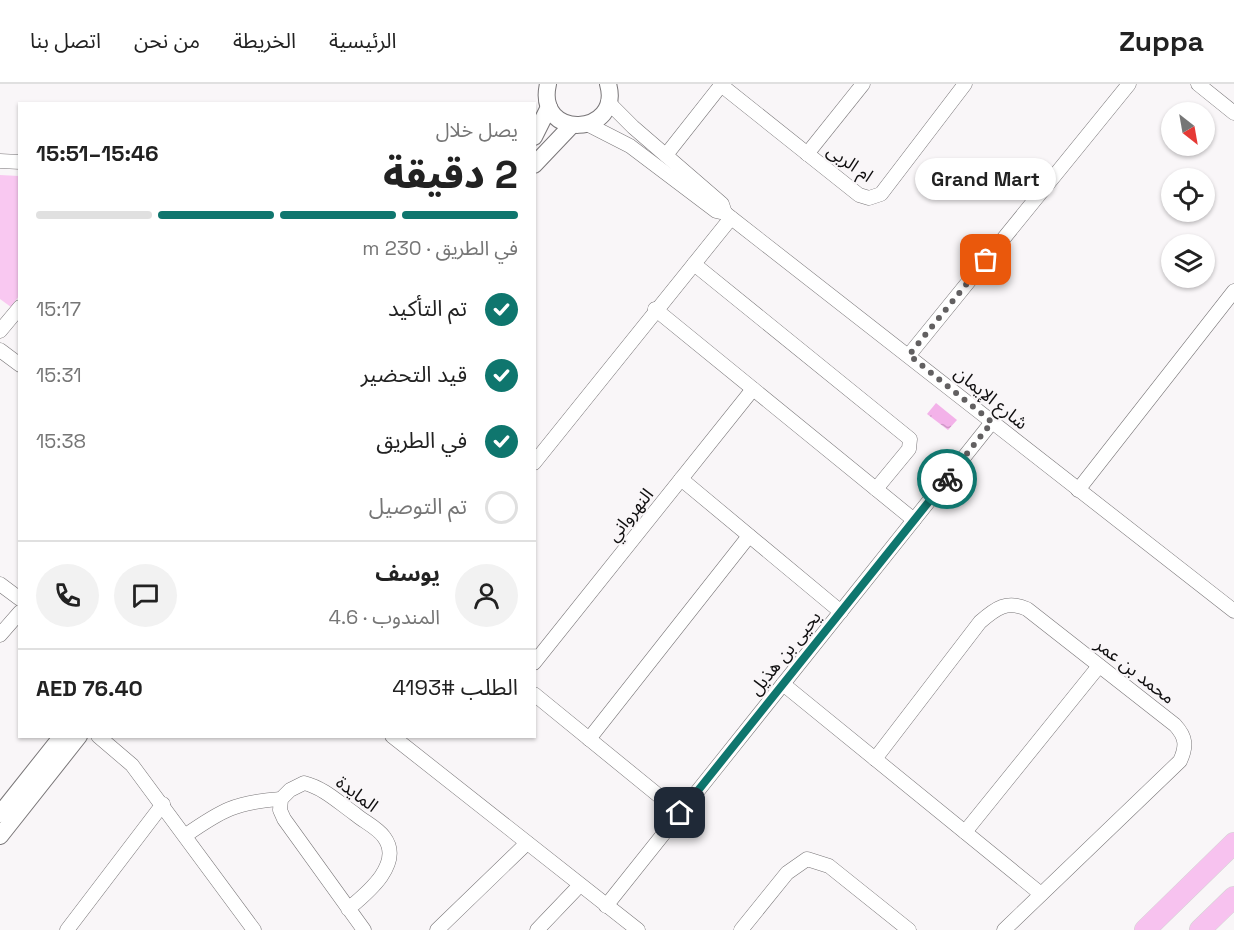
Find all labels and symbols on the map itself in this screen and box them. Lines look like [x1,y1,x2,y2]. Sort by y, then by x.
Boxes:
north arrow [1161,102,1215,156]
street label: ام الربى [821,138,878,189]
callout: Grand Mart [916,158,1056,200]
pin [960,234,1011,285]
street label: شارع الإيمان [948,361,1033,437]
courier [917,449,977,509]
street label: النهرواني [601,483,660,547]
street label: يحيى بن هذيل [743,606,826,700]
street label: محمد بن عمر [1090,632,1180,709]
street label: المايدة [332,770,383,817]
pin [654,787,705,838]

